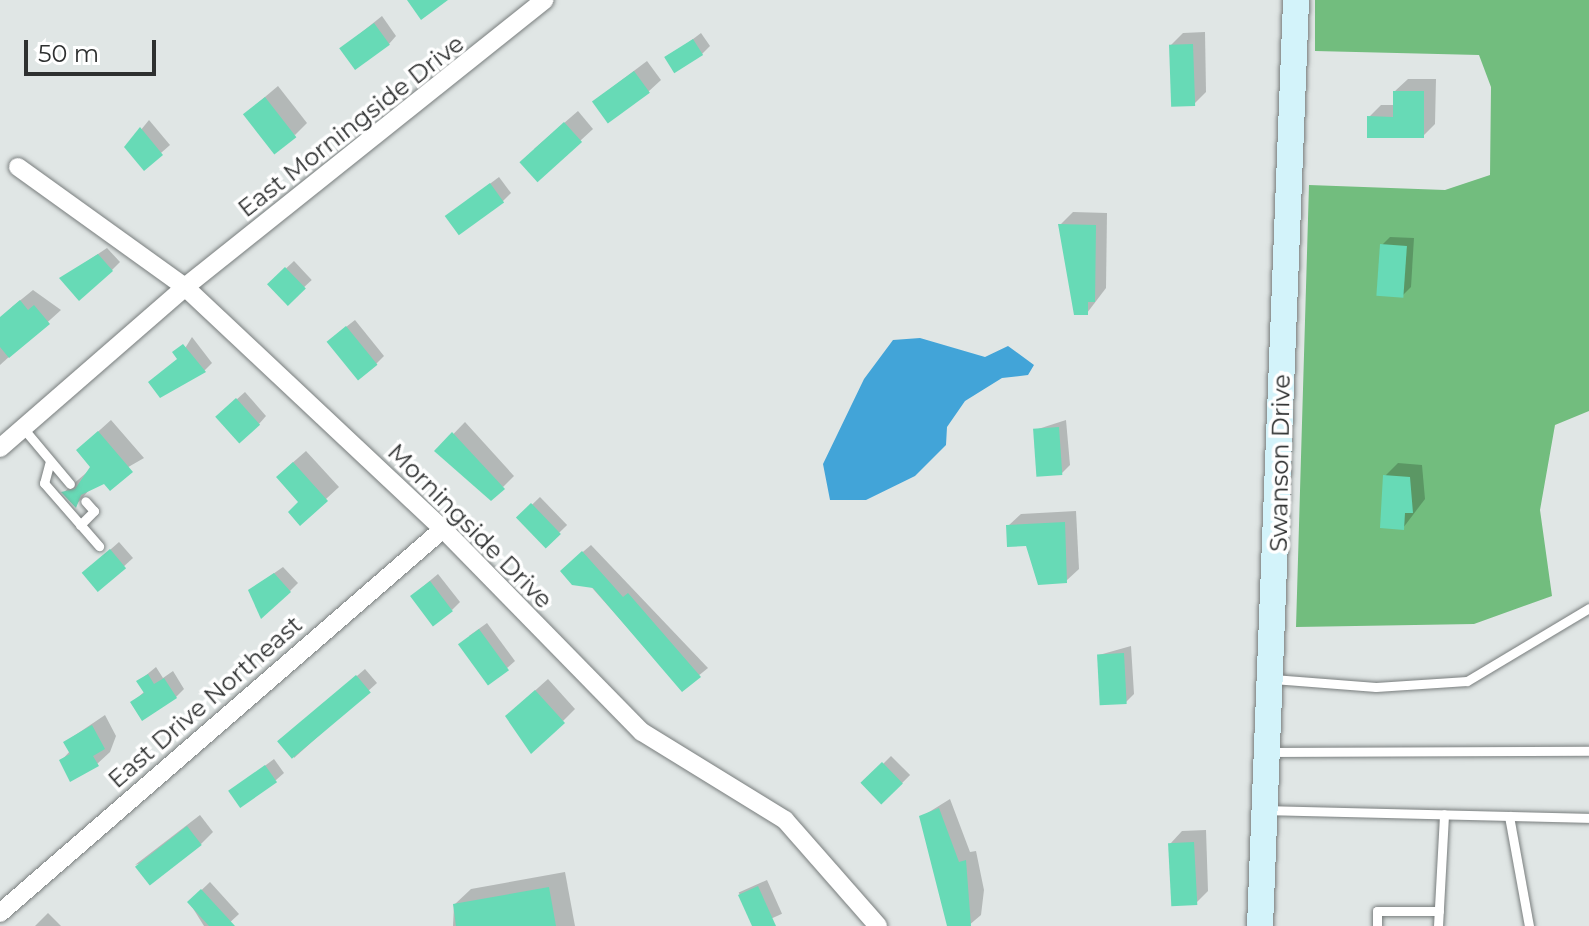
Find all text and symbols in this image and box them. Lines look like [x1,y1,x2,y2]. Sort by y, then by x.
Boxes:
scale bar [28,24,160,74]
street label: East Morningside Drive [232,29,470,223]
text: 50 m [38,39,99,68]
street label: Swanson Drive [1264,374,1296,552]
street label: Morningside Drive [382,438,558,614]
street label: East Drive Northeast [102,610,308,794]

